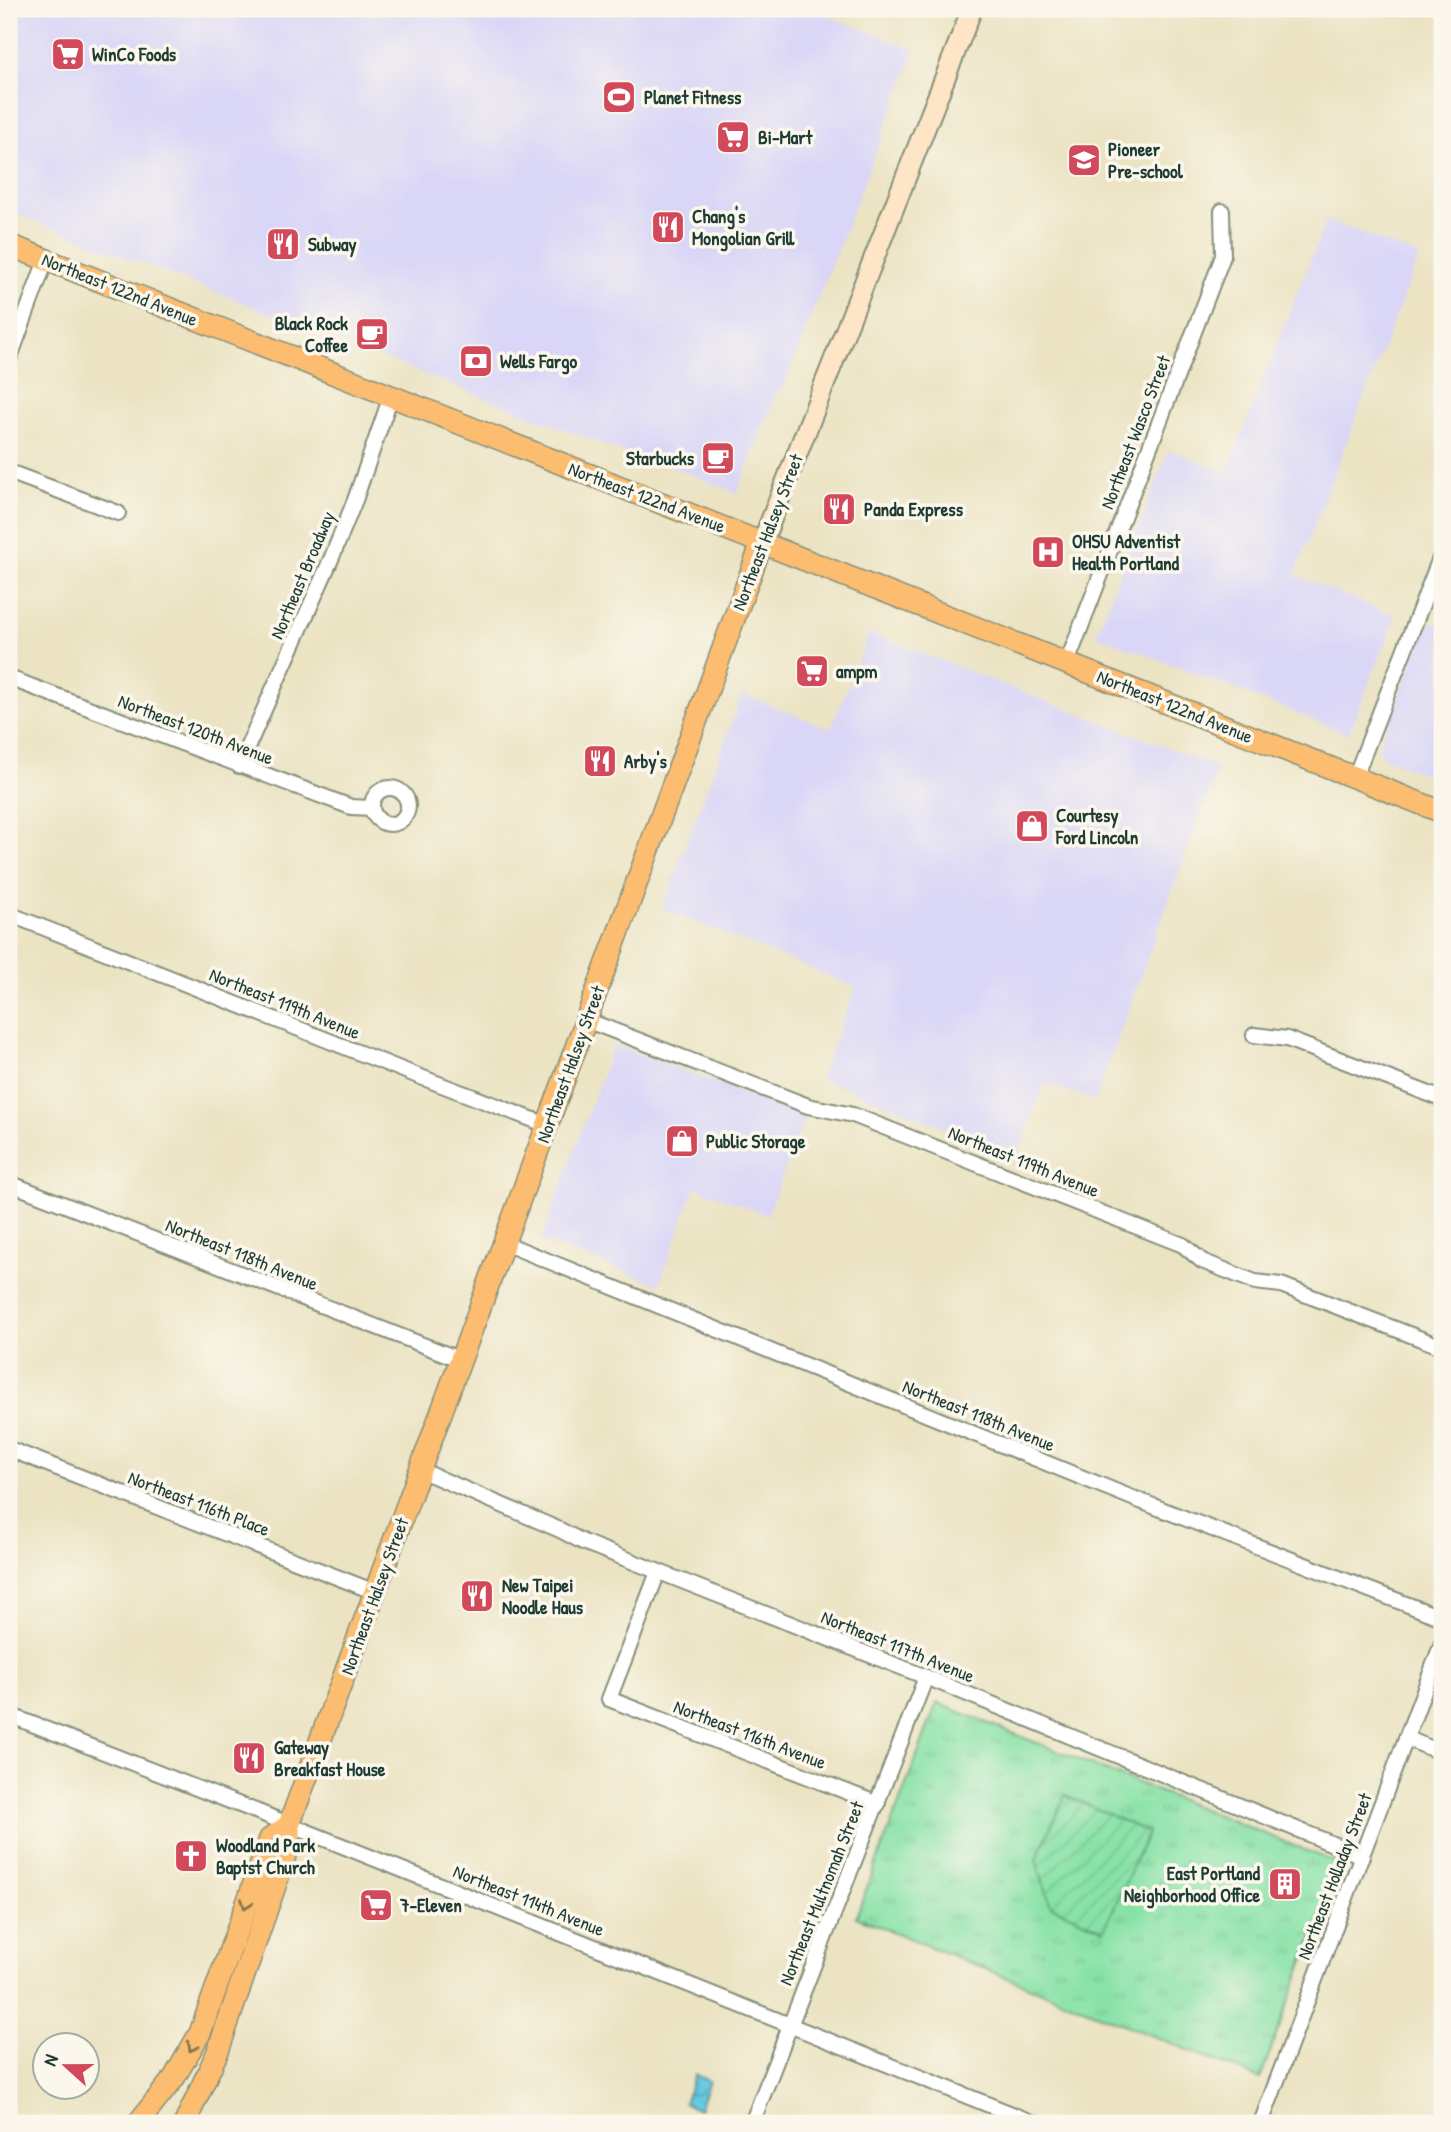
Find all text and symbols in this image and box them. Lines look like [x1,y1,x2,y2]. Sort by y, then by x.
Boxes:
supermarket icon: WinCo Foods [49,35,87,73]
place label: WinCo Foods [92,41,177,67]
sports icon: Planet Fitness [600,78,638,116]
place label: Planet Fitness [644,84,742,110]
supermarket icon: Bi-Mart [714,118,752,156]
place label: Bi-Mart [758,124,814,150]
place label: Pioneer Pre-school [1108,136,1184,184]
school or university icon: Pioneer Pre-school [1065,141,1103,179]
place label: Chang's Mongolian Grill [692,203,795,252]
restaurant icon: Chang's Mongolian Grill [649,208,687,246]
restaurant icon: Subway [264,225,302,263]
place label: Subway [308,231,356,258]
street label: Northeast 122nd Avenue [38,246,202,332]
place label: Black Rock Coffee [275,310,348,358]
cafe icon: Black Rock Coffee [353,315,391,353]
bank icon: Wells Fargo [457,342,495,380]
place label: Wells Fargo [500,348,577,375]
street label: Northeast Wasco Street [1094,351,1176,513]
cafe icon: Starbucks [699,439,737,477]
place label: Starbucks [626,445,695,471]
street label: Northeast Halsey Street [725,450,809,614]
street label: Northeast 122nd Avenue [565,455,730,539]
restaurant icon: Panda Express [820,490,858,528]
place label: Panda Express [864,496,964,523]
street label: Northeast Broadway [263,507,341,643]
place label: OHSU Adventist Health Portland [1072,528,1182,576]
hospital icon: OHSU Adventist Health Portland [1029,533,1067,571]
supermarket icon: ampm [793,652,831,690]
place label: ampm [836,658,878,685]
street label: Northeast 122nd Avenue [1093,663,1257,749]
street label: Northeast 120th Avenue [115,687,278,771]
restaurant icon: Arby's [581,742,619,780]
place label: Arby's [624,748,668,775]
place label: Courtesy Ford Lincoln [1055,802,1139,850]
shop icon: Courtesy Ford Lincoln [1013,807,1051,845]
street label: Northeast 119th Avenue [206,961,365,1045]
street label: Northeast Halsey Street [529,981,611,1146]
street label: Northeast 119th Avenue [945,1119,1104,1203]
shop icon: Public Storage [663,1122,701,1160]
place label: Public Storage [706,1128,806,1155]
street label: Northeast 118th Avenue [162,1212,322,1297]
street label: Northeast 118th Avenue [899,1373,1059,1458]
street label: Northeast 116th Place [124,1464,274,1542]
street label: Northeast Halsey Street [333,1513,415,1678]
place label: New Taipei Noodle Haus [502,1572,584,1620]
restaurant icon: New Taipei Noodle Haus [458,1577,496,1615]
street label: Northeast 117th Avenue [818,1603,979,1689]
street label: Northeast 116th Avenue [670,1693,830,1775]
place label: Gateway Breakfast House [274,1734,386,1782]
restaurant icon: Gateway Breakfast House [230,1739,268,1777]
street label: Northeast Holladay Street [1290,1789,1378,1963]
street label: Northeast Multnomah Street [772,1797,870,1989]
place label: Woodland Park Baptst Church [216,1832,315,1881]
church icon: Woodland Park Baptst Church [172,1837,210,1875]
street label: Northeast 114th Avenue [450,1858,609,1942]
place label: East Portland Neighborhood Office [1124,1860,1261,1909]
building icon: East Portland Neighborhood Office [1266,1865,1304,1903]
supermarket icon: 7-Eleven [357,1886,395,1924]
place label: 7-Eleven [399,1892,462,1918]
one-way arrow [240,1897,254,1909]
north arrow [32,2030,102,2100]
one-way arrow [187,2040,201,2052]
text: N [36,2051,64,2069]

